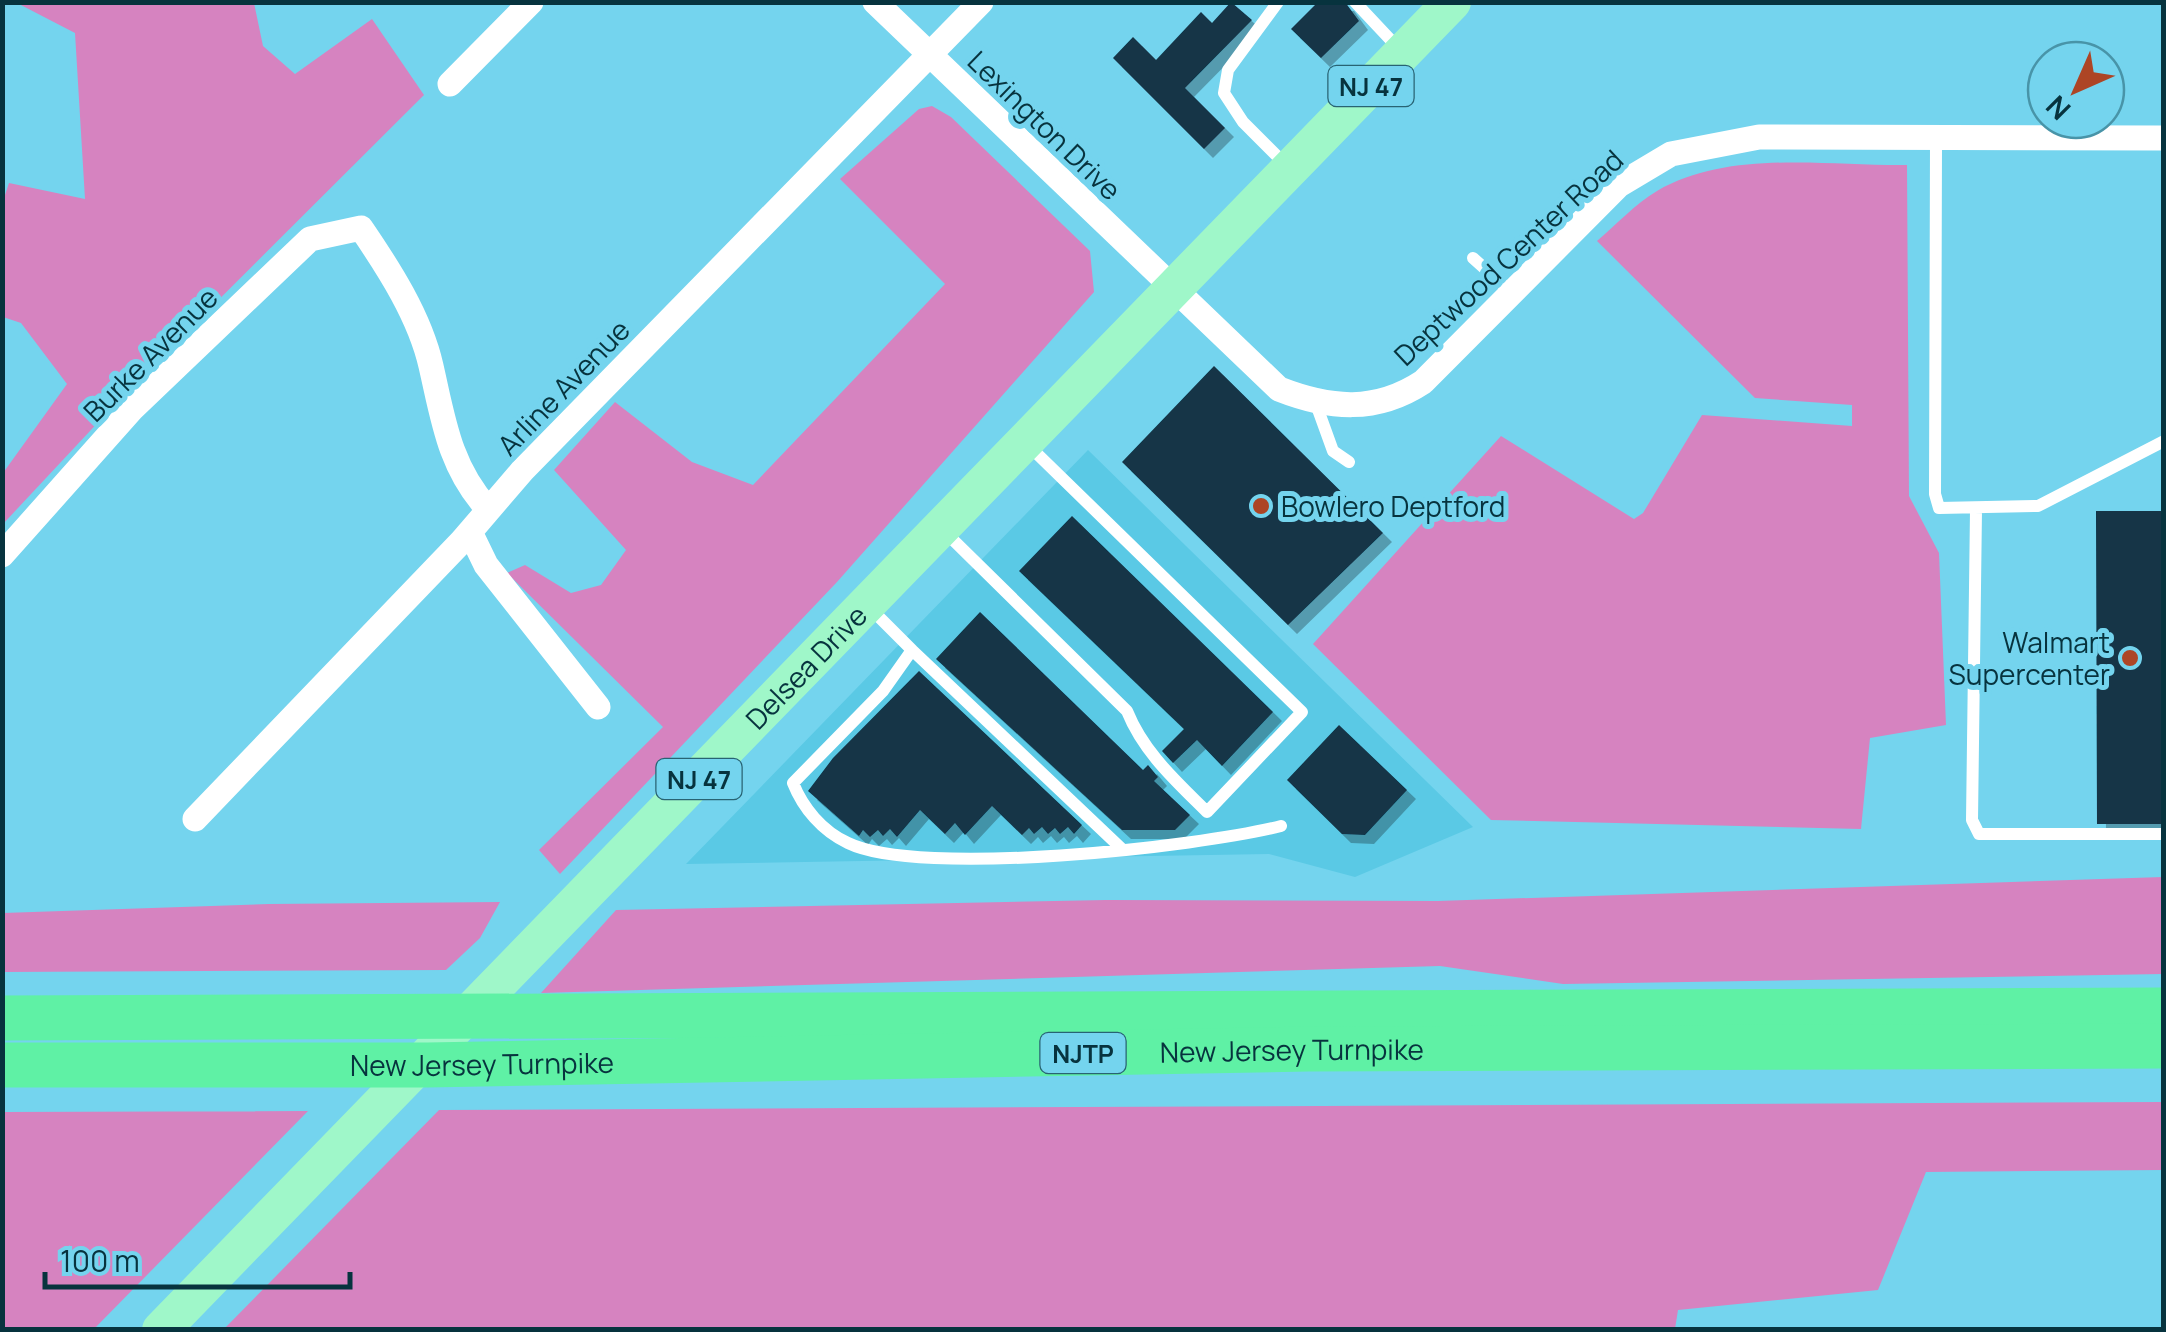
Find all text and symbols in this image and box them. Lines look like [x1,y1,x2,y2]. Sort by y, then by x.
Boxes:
north arrow [2026,40,2126,140]
street label: Lexington Drive [960,42,1130,208]
road number: NJ 47 [1328,66,1414,106]
text: N [2037,88,2078,129]
street label: Deptwood Center Road [1385,141,1631,373]
street label: Burke Avenue [75,279,225,429]
street label: Arline Avenue [488,311,638,463]
place label: Bowlero Deptford [1281,487,1505,525]
marker: Bowlero Deptford [1250,495,1272,517]
street label: Delsea Drive [737,596,875,737]
place label: Walmart Supercenter [1949,623,2110,693]
marker: Walmart Supercenter [2119,647,2141,669]
road number: NJ 47 [656,759,742,799]
street label: New Jersey Turnpike [1160,1030,1424,1071]
road number: NJTP [1040,1033,1126,1073]
street label: New Jersey Turnpike [350,1043,614,1084]
scale bar [45,1227,350,1289]
text: 100 m [60,1240,140,1281]

